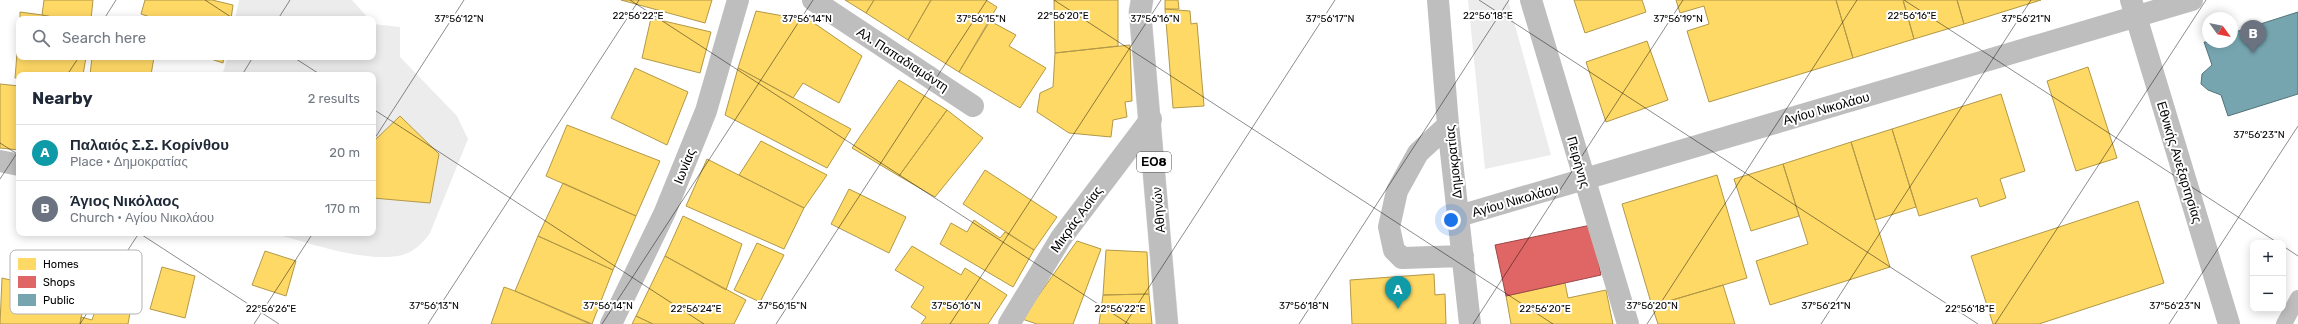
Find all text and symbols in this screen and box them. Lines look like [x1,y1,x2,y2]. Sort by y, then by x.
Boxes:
text: 22°56'22"E [613,10,663,22]
text: 22°56'20"E [1037,10,1089,22]
text: 22°56'18"E [1463,10,1513,22]
text: 22°56'16"E [1887,10,1937,22]
north arrow [2202,12,2238,48]
text: 37°56'12"N [434,13,484,25]
text: 37°56'14"N [782,13,832,25]
text: 37°56'15"N [956,13,1006,25]
text: 37°56'16"N [1130,13,1180,25]
text: 37°56'17"N [1306,13,1354,25]
text: 37°56'19"N [1653,13,1703,25]
text: 37°56'21"N [2001,13,2051,25]
search box [16,16,376,60]
pin: B [2240,20,2266,53]
street label: Αλ. Παπαδιαμάντη [854,24,951,95]
icon: search [30,27,52,49]
text: Search here [62,29,146,47]
text: Nearby [32,88,93,108]
street label: Αγίου Νικολάου [1781,89,1871,128]
text: 2 results [308,91,360,106]
street label: Εθνικής Ανεξαρτησίας [2154,99,2205,225]
street label: Δημοκρατίας [1442,124,1465,199]
text: 37°56'23"N [2233,129,2285,141]
street label: Πειρήνης [1564,135,1593,190]
text: Παλαιός Σ.Σ. Κορίνθου [70,136,229,154]
text: A [40,145,50,160]
text: 20 m [329,145,360,160]
street label: Ιωνίας [671,146,698,186]
road number: ΕΟ8 [1137,152,1171,172]
text: Place · Δημοκρατίας [70,154,188,169]
street label: Αγίου Νικολάου [1470,181,1560,220]
street label: Μικράς Ασίας [1047,183,1105,255]
street label: Αθηνών [1149,186,1168,234]
text: Άγιος Νικόλαος [70,192,179,210]
text: B [40,201,50,216]
text: 170 m [325,201,360,216]
text: Church · Αγίου Νικολάου [70,210,214,225]
your location [1441,210,1461,230]
map controls [2250,240,2286,312]
button: + [2250,240,2286,276]
legend [10,250,142,314]
text: Homes [43,258,79,271]
text: Shops [43,276,75,289]
pin: A [1385,276,1411,309]
button: − [2250,276,2286,312]
text: Public [43,294,75,307]
text: 37°56'13"N [409,300,459,312]
text: 37°56'14"N [583,300,633,312]
text: 37°56'15"N [757,300,807,312]
text: 37°56'16"N [931,300,981,312]
text: 37°56'18"N [1279,300,1329,312]
text: 37°56'20"N [1626,300,1678,312]
text: 37°56'21"N [1801,300,1851,312]
text: 37°56'23"N [2149,300,2201,312]
text: 22°56'26"E [246,303,296,315]
text: 22°56'24"E [671,303,721,315]
text: 22°56'22"E [1095,303,1145,315]
text: 22°56'20"E [1519,303,1571,315]
text: 22°56'18"E [1945,303,1995,315]

